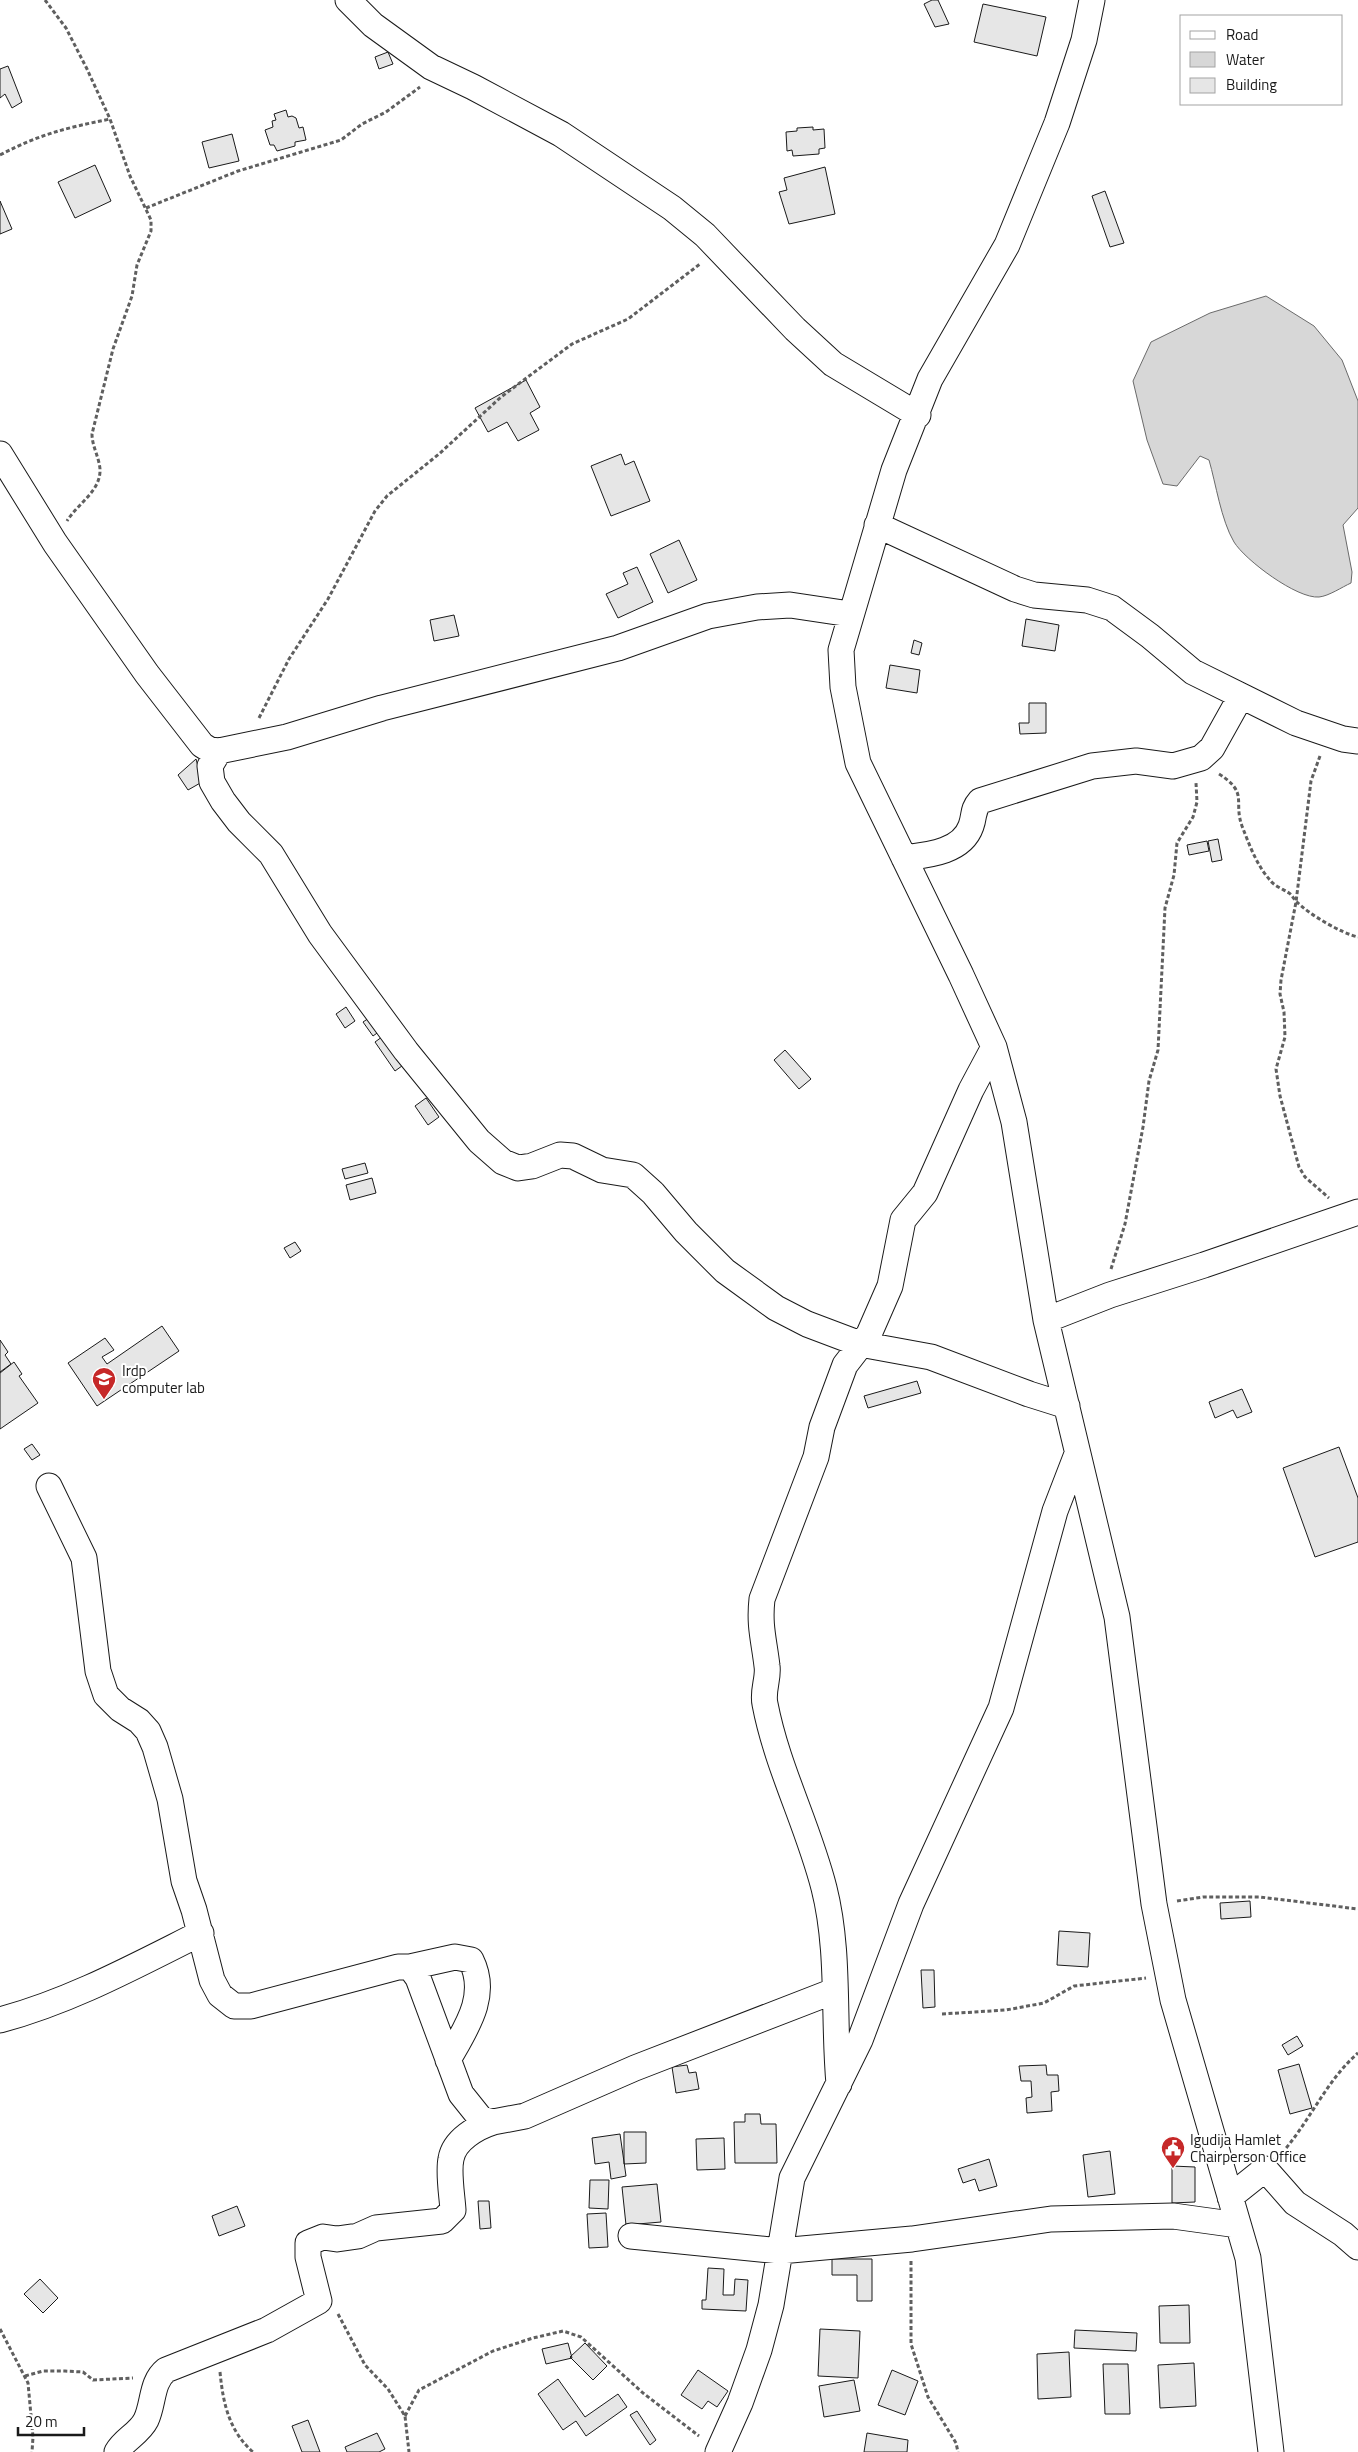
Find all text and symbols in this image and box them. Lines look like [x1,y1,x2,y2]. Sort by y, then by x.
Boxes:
legend [1180,15,1343,105]
text: Road [1226,23,1258,46]
text: Water [1226,48,1265,71]
text: Building [1226,73,1277,96]
place label: Irdp computer lab [122,1359,205,1399]
school or university icon: Irdp computer lab [91,1366,117,1400]
place label: Igudija Hamlet Chairperson Office [1190,2128,1306,2168]
public building icon: Igudija Hamlet Chairperson Office [1160,2135,1186,2169]
scale bar [18,2404,84,2436]
text: 20 m [25,2410,58,2433]

